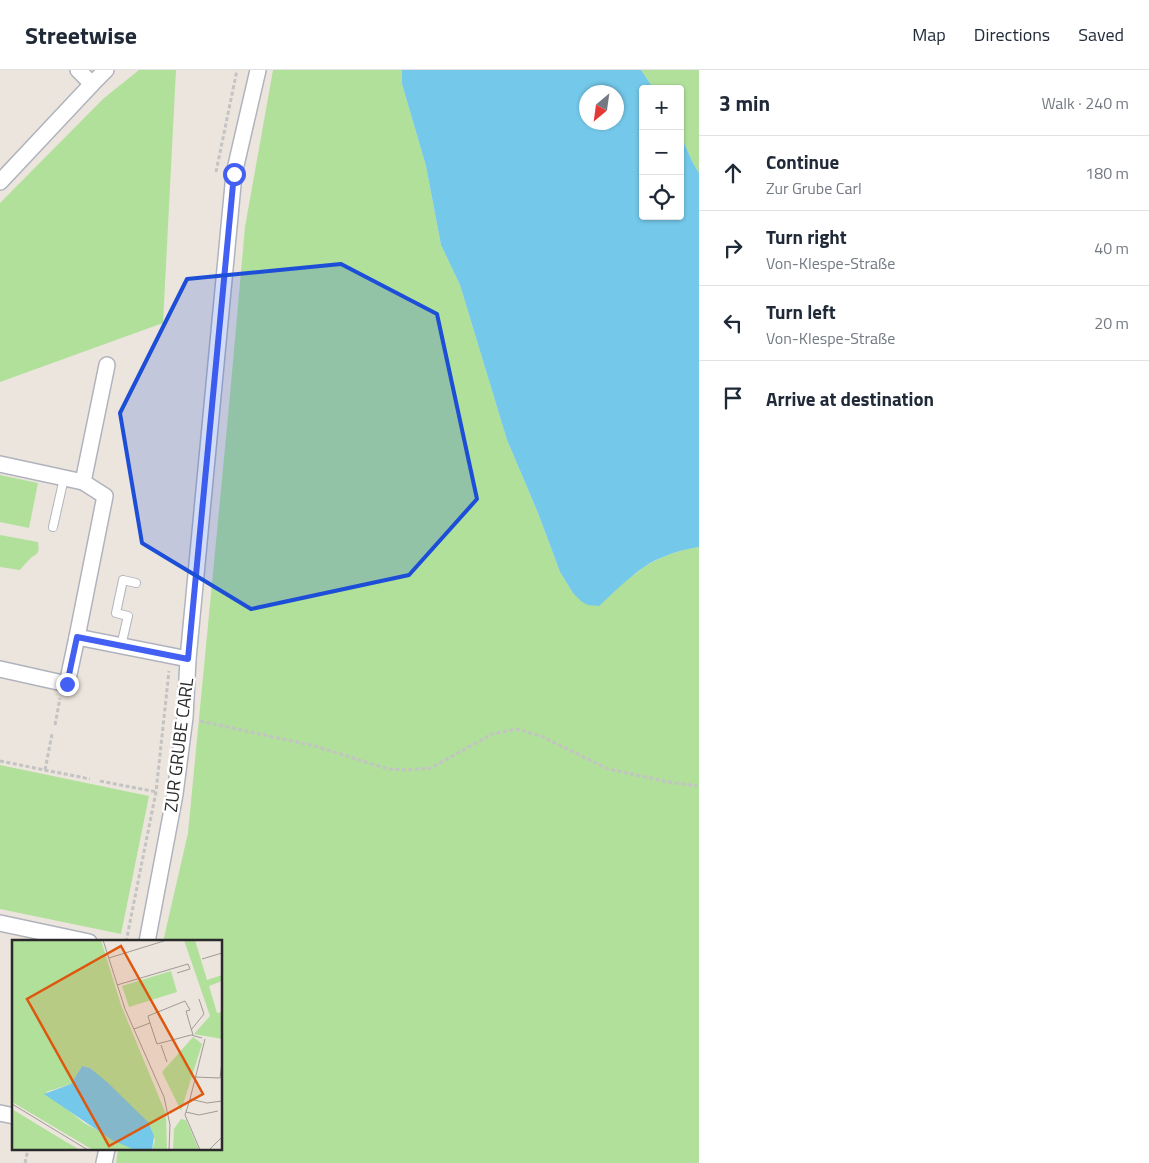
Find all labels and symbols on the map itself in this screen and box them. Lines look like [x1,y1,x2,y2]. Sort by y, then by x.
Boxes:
north arrow [579,85,624,130]
route start [223,163,246,186]
route end [56,673,79,696]
street label: ZUR GRUBE CARL [157,676,200,814]
inset map [12,940,222,1150]

